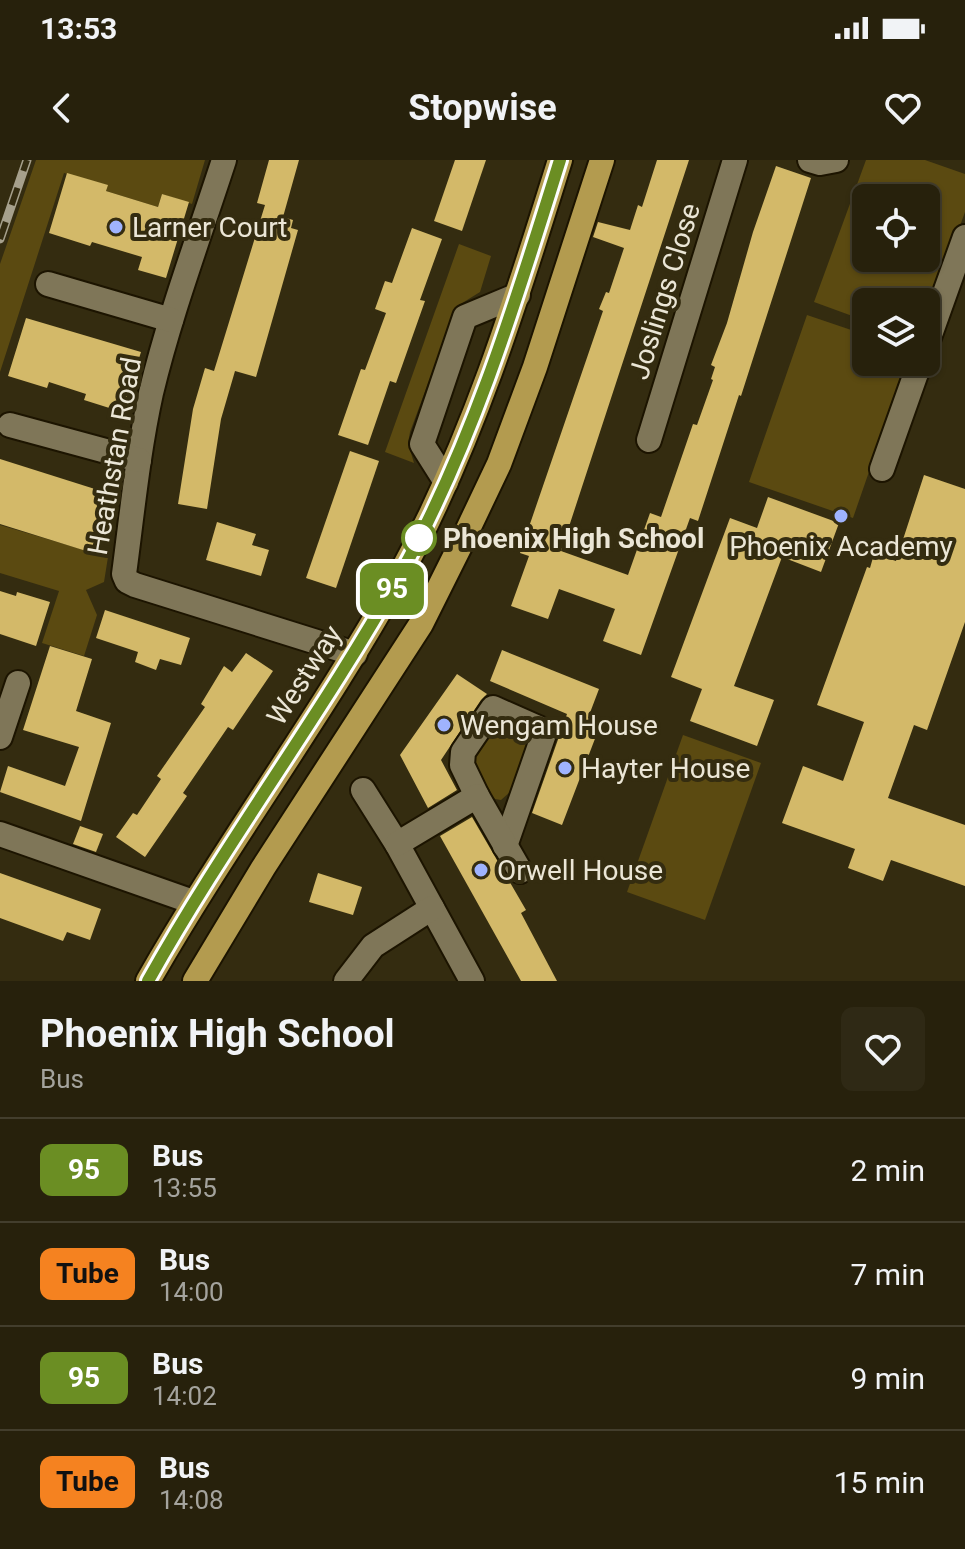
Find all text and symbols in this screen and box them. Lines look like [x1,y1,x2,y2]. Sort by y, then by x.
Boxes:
text: 13:53 [40,11,117,46]
icon: back [40,86,84,130]
icon: heart [881,86,925,130]
text: Stopwise [408,87,557,129]
map controls [852,184,940,376]
button: locate [852,184,940,272]
street label: Joslings Close [622,199,707,383]
place label: Larner Court [132,211,288,244]
marker: Larner Court [107,218,125,236]
button: layers [852,288,940,376]
street label: Heathstan Road [81,355,148,558]
marker: Phoenix Academy [832,507,850,525]
marker: Phoenix High School [402,521,436,555]
place label: Phoenix High School [443,522,704,555]
place label: Phoenix Academy [729,530,953,563]
line badge: 95 [356,563,428,615]
text: 95 [376,572,408,605]
street label: Westway [260,619,349,731]
place label: Wengam House [460,709,658,742]
marker: Wengam House [435,716,453,734]
place label: Hayter House [581,752,750,785]
marker: Hayter House [556,759,574,777]
place label: Orwell House [497,854,663,887]
marker: Orwell House [472,861,490,879]
button: heart [841,1007,925,1091]
text: Phoenix High School [40,1012,395,1056]
text: Bus [40,1064,84,1094]
text: Bus [152,1138,203,1173]
text: 95 [68,1153,100,1186]
text: 2 min [851,1153,925,1188]
text: 13:55 [152,1173,217,1203]
text: Bus [159,1242,210,1277]
text: Tube [56,1257,119,1290]
text: 7 min [851,1257,925,1292]
text: 14:00 [159,1277,224,1307]
text: Bus [152,1346,203,1381]
text: 95 [68,1361,100,1394]
text: 9 min [851,1361,925,1396]
text: 14:02 [152,1381,217,1411]
text: Bus [159,1450,210,1485]
text: Tube [56,1465,119,1498]
text: 15 min [834,1465,925,1500]
text: 14:08 [159,1485,224,1515]

